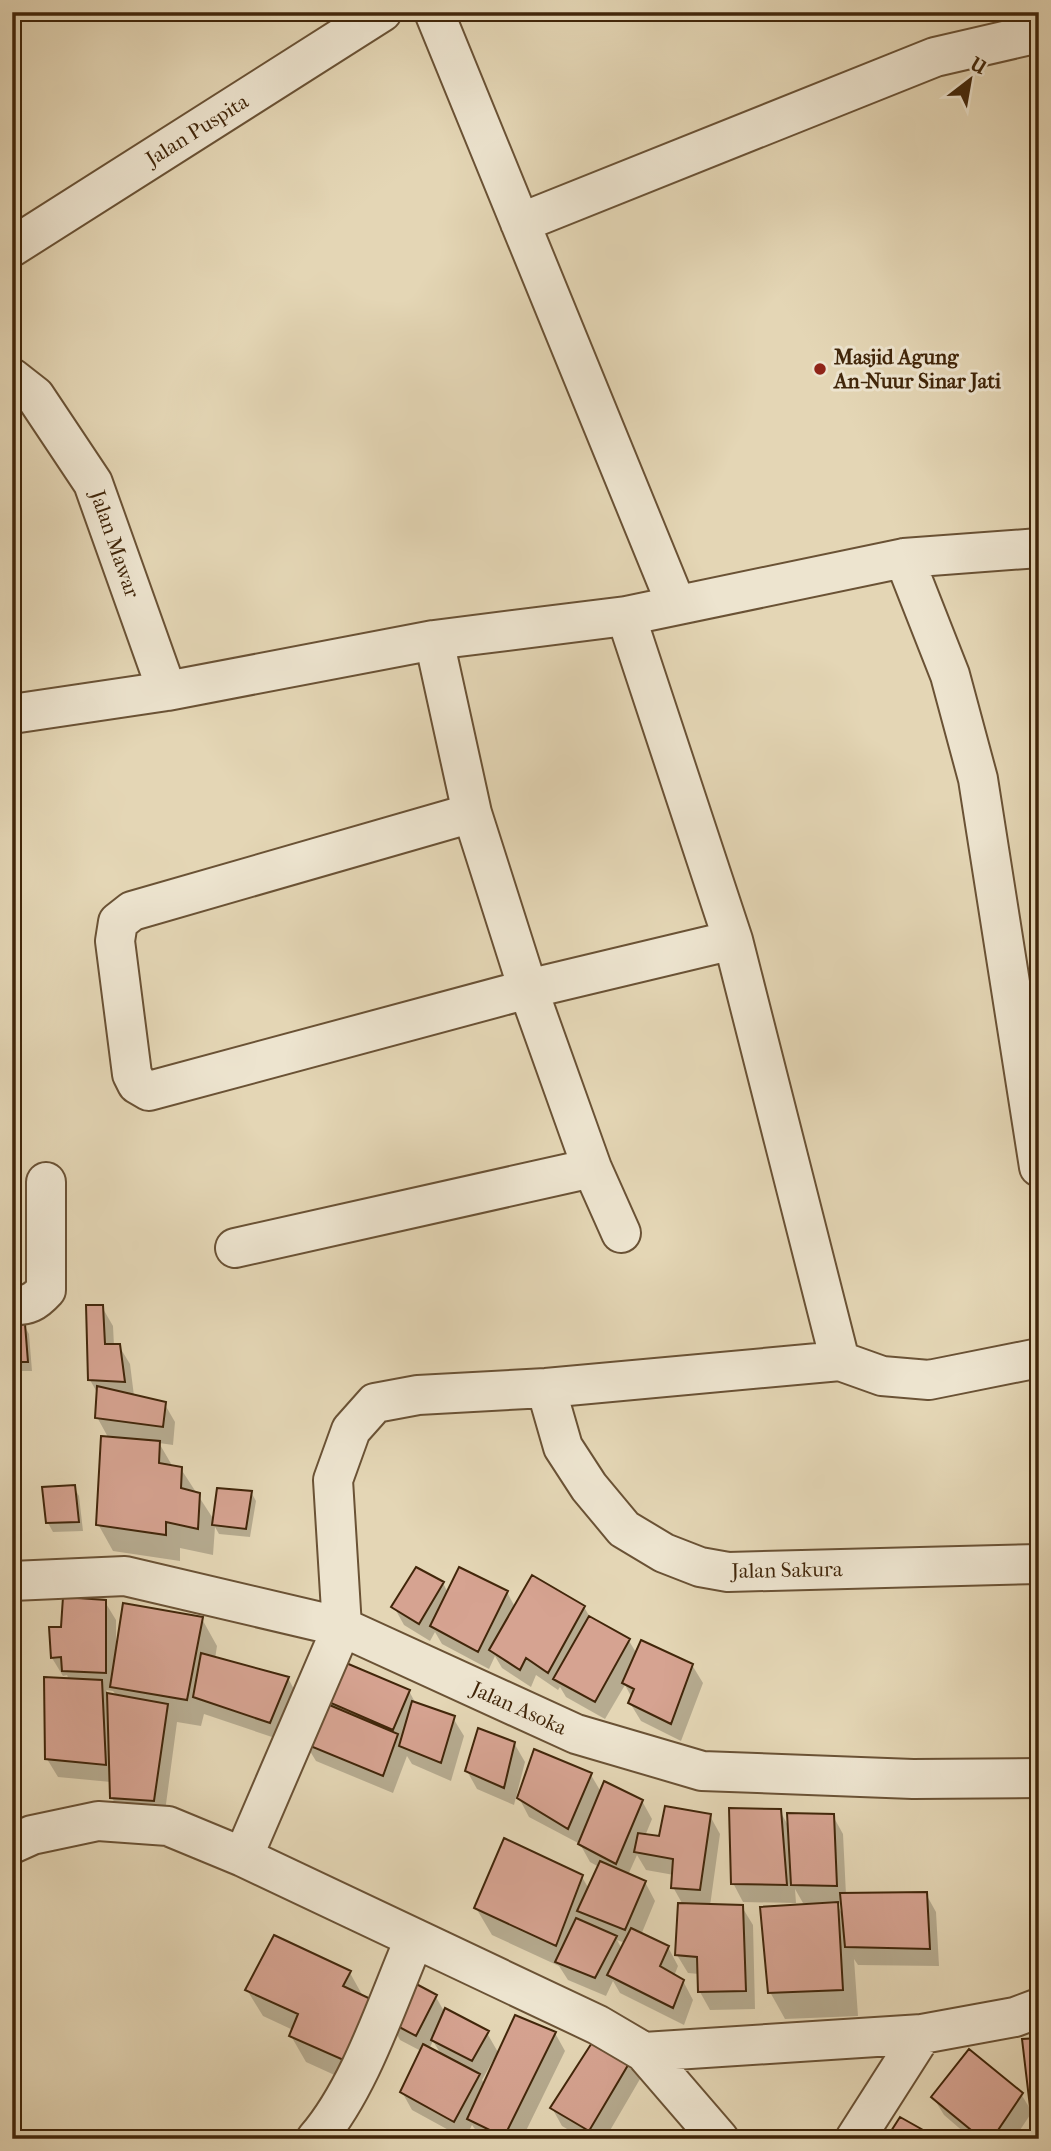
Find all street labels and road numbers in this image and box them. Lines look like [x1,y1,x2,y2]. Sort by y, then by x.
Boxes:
street label: Jalan Puspita [140,89,253,172]
street label: Jalan Mawar [85,485,145,601]
street label: Jalan Sakura [729,1557,843,1583]
street label: Jalan Asoka [466,1676,571,1740]

